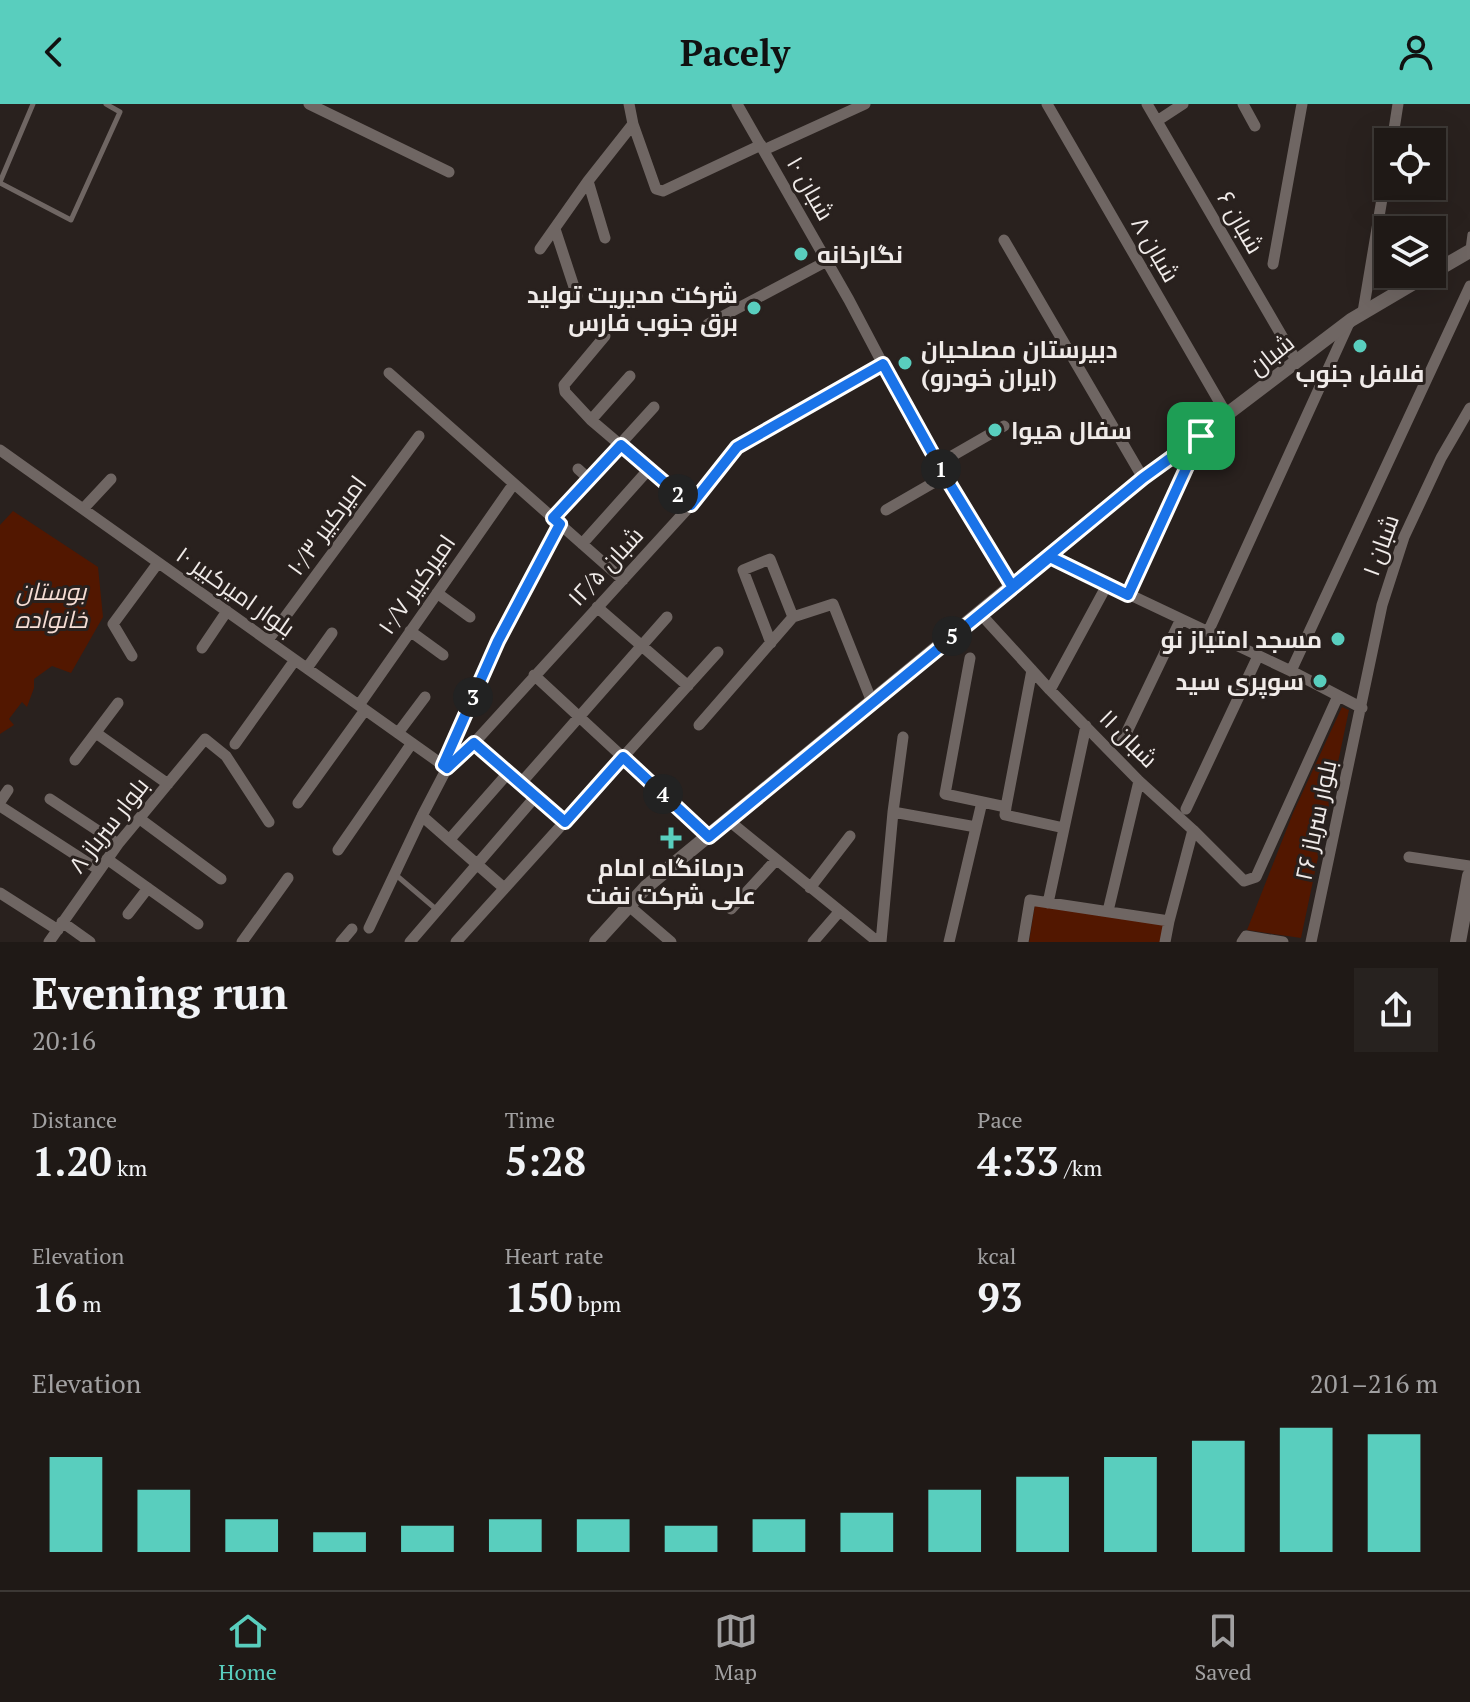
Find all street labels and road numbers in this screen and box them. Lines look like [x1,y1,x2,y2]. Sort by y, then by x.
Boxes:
street label: ۱۰ شبان [780,150,842,226]
street label: ۶ شبان [1210,185,1272,259]
street label: ۸ شبان [1124,210,1188,288]
street label: شبان [1241,326,1301,382]
street label: ۱۰/۳ امیرکبیر [279,469,373,581]
street label: ۱ شبان [1354,510,1406,580]
street label: ۱۲/۵ شبان [560,520,650,612]
street label: ۱۰/۷ امیرکبیر [370,528,462,640]
street label: ۱۰ بلوار امیرکبیر [170,538,302,644]
street label: ۱۱ شبان [1093,702,1165,774]
street label: ۲۶ بلوار سرباز [1287,757,1343,883]
street label: ۸ بلوار سرباز [60,770,156,880]

